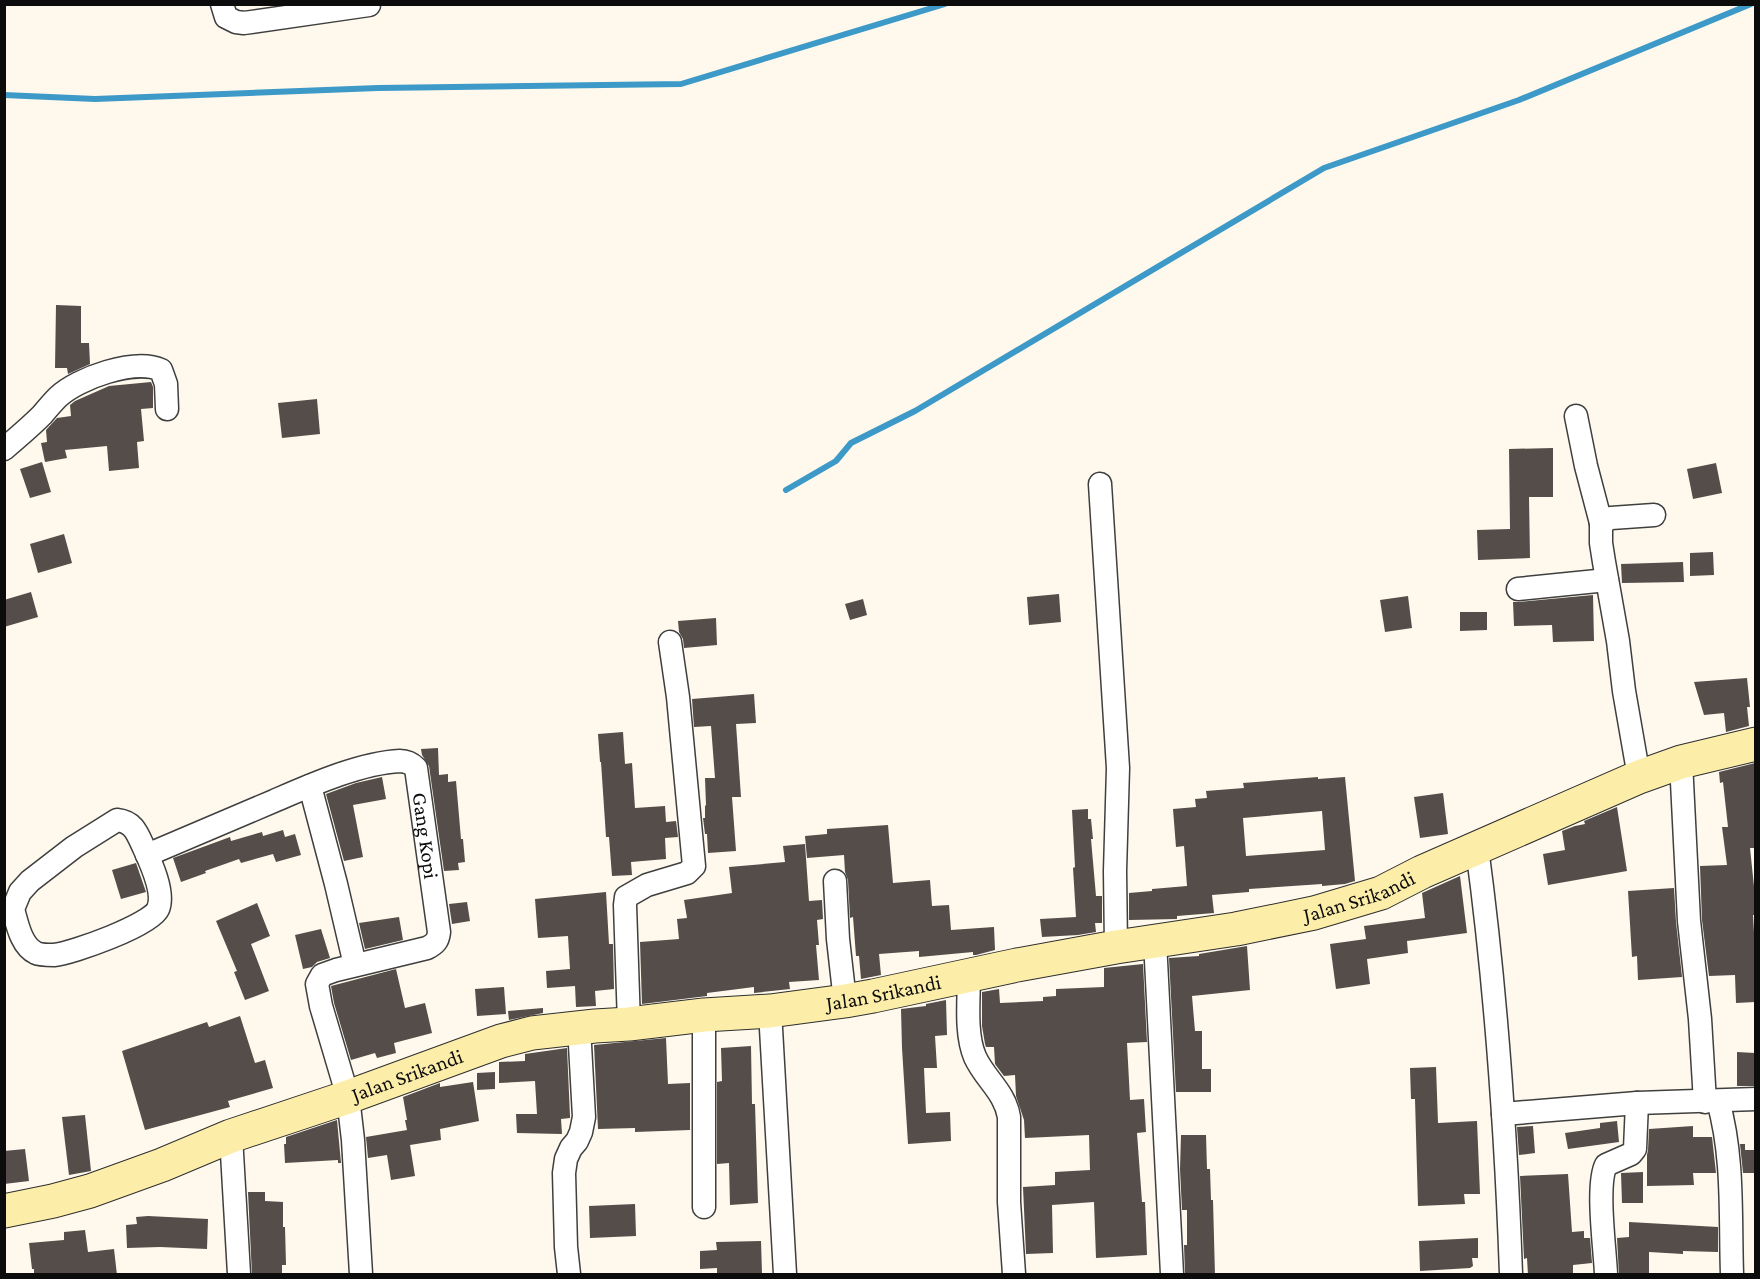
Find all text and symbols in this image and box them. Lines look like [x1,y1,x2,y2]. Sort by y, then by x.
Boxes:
street label: Gang Kopi [408,791,443,881]
street label: Jalan Srikandi [1299,866,1419,927]
street label: Jalan Srikandi [822,970,944,1016]
street label: Jalan Srikandi [346,1044,467,1107]

